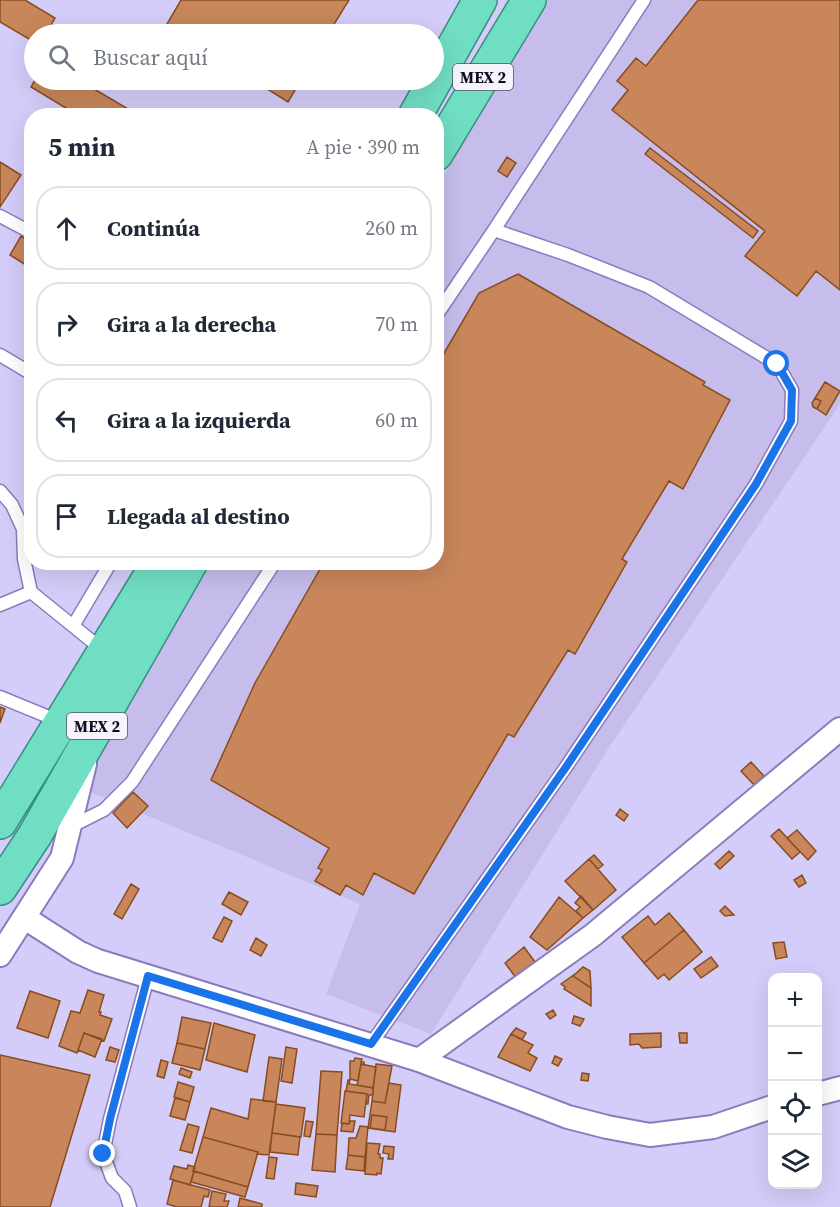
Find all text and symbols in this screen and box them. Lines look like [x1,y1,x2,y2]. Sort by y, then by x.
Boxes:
search box [24,24,444,90]
icon: search [45,41,78,74]
text: Buscar aquí [93,42,208,72]
road number: MEX 2 [453,64,513,90]
text: 5 min [48,129,115,165]
text: A pie · 390 m [306,133,420,161]
icon: ahead [50,212,83,245]
text: Continúa [107,213,200,243]
text: 260 m [365,214,418,242]
icon: right [50,308,83,341]
text: Gira a la derecha [107,309,276,339]
text: 70 m [375,310,418,338]
route start [763,350,789,376]
icon: left [50,404,83,437]
text: Gira a la izquierda [107,405,291,435]
text: 60 m [375,406,418,434]
icon: arrive [50,500,83,533]
text: Llegada al destino [107,501,290,531]
road number: MEX 2 [67,713,127,739]
map controls [768,973,822,1189]
button: + [768,973,822,1027]
button: − [768,1027,822,1081]
button: locate [768,1081,822,1135]
button: layers [768,1135,822,1189]
route end [89,1140,115,1166]

